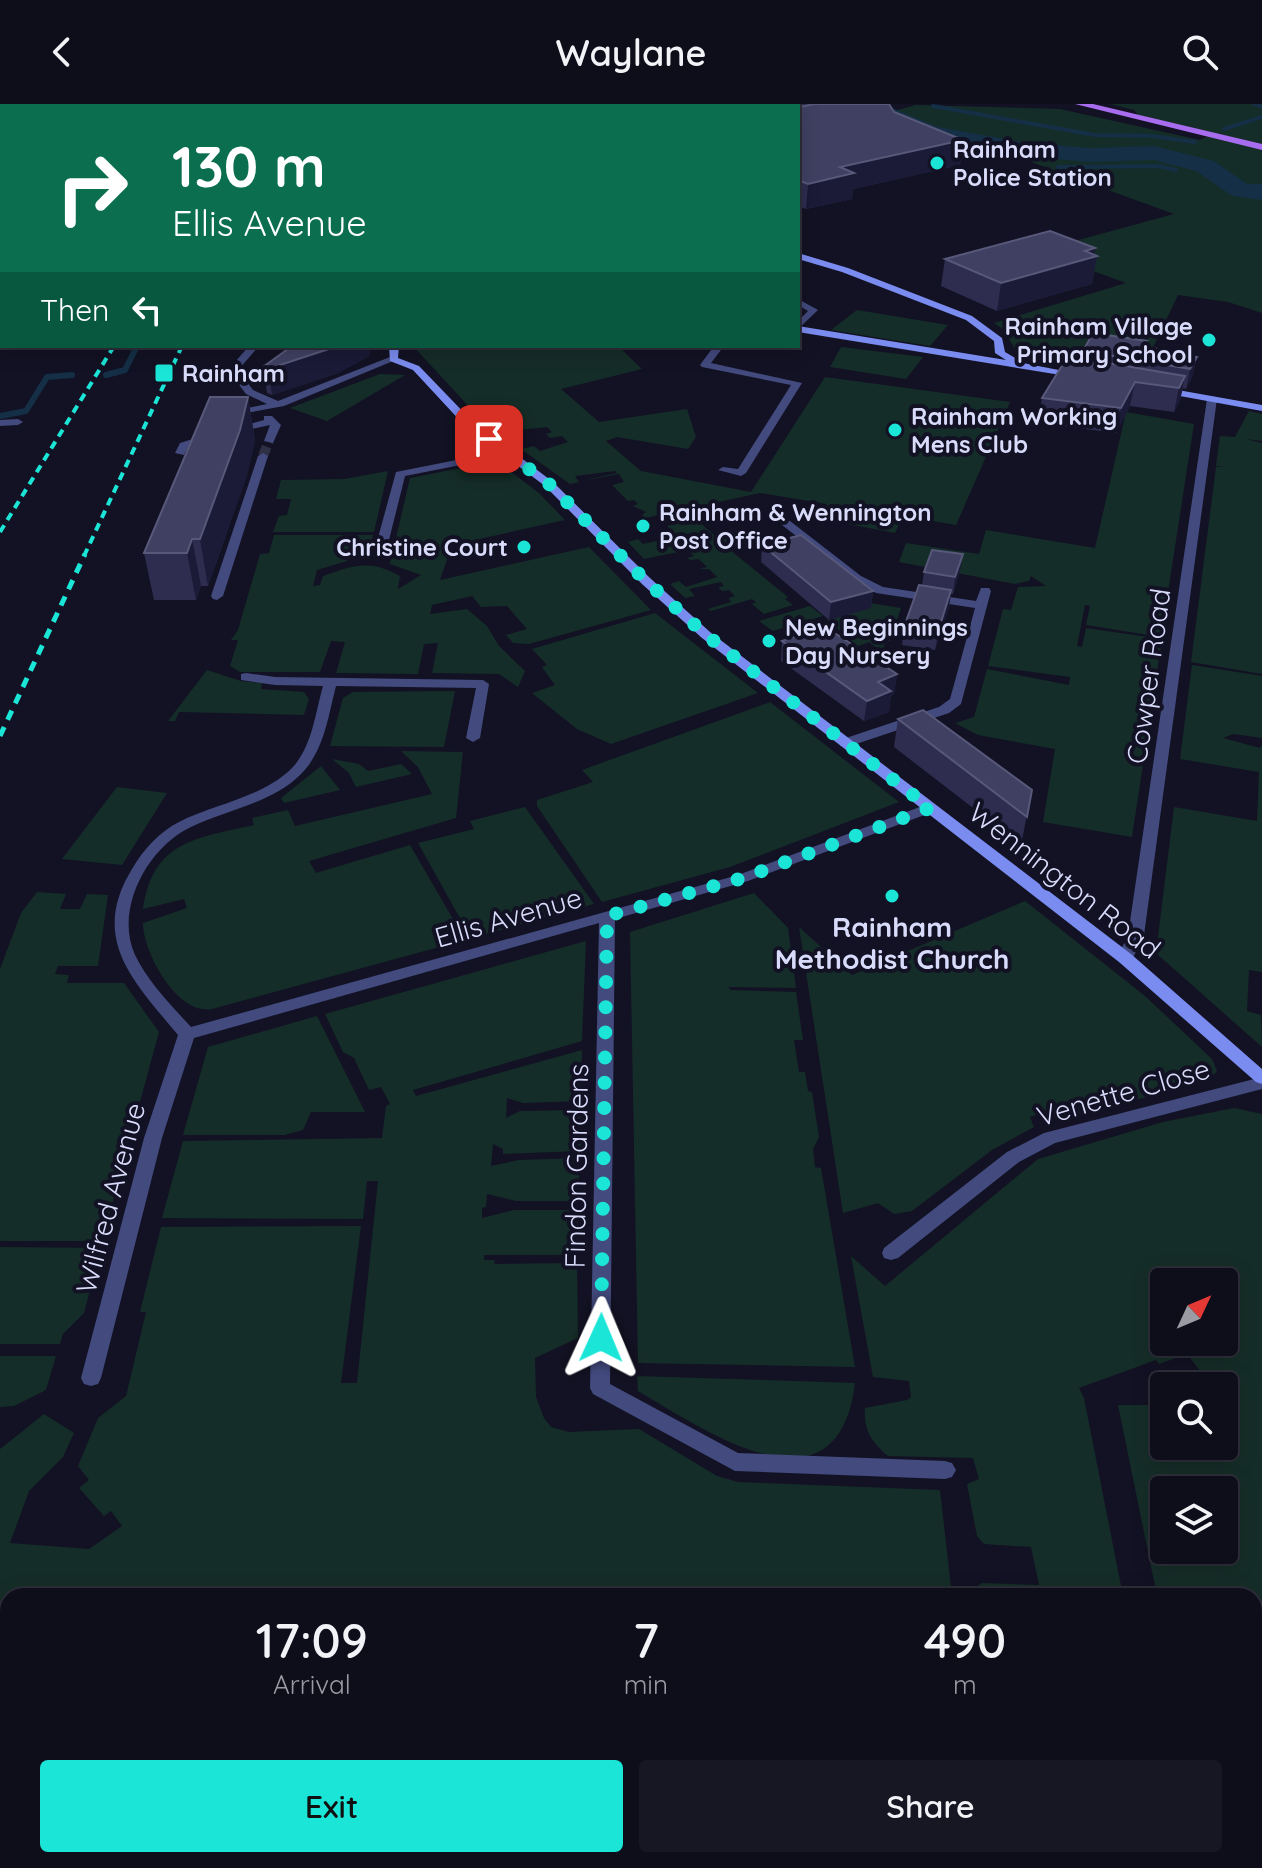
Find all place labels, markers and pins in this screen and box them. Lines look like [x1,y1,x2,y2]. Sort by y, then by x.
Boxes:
place label: Rainham Police Station [953,134,1112,192]
marker: Rainham Police Station [928,154,946,172]
place label: Rainham Village Primary School [1004,311,1193,369]
marker: Rainham Village Primary School [1200,331,1218,349]
place label: Rainham [182,358,285,388]
marker: Rainham [153,362,175,384]
place label: Rainham Working Mens Club [911,401,1117,459]
pin [455,405,523,473]
marker: Rainham Working Mens Club [886,421,904,439]
place label: Rainham & Wennington Post Office [659,497,932,555]
marker: Rainham & Wennington Post Office [634,517,652,535]
place label: Christine Court [336,532,508,562]
marker: Christine Court [515,538,533,556]
place label: New Beginnings Day Nursery [785,612,968,670]
marker: New Beginnings Day Nursery [760,632,778,650]
marker: Rainham Methodist Church [883,887,901,905]
place label: Rainham Methodist Church [775,909,1009,976]

